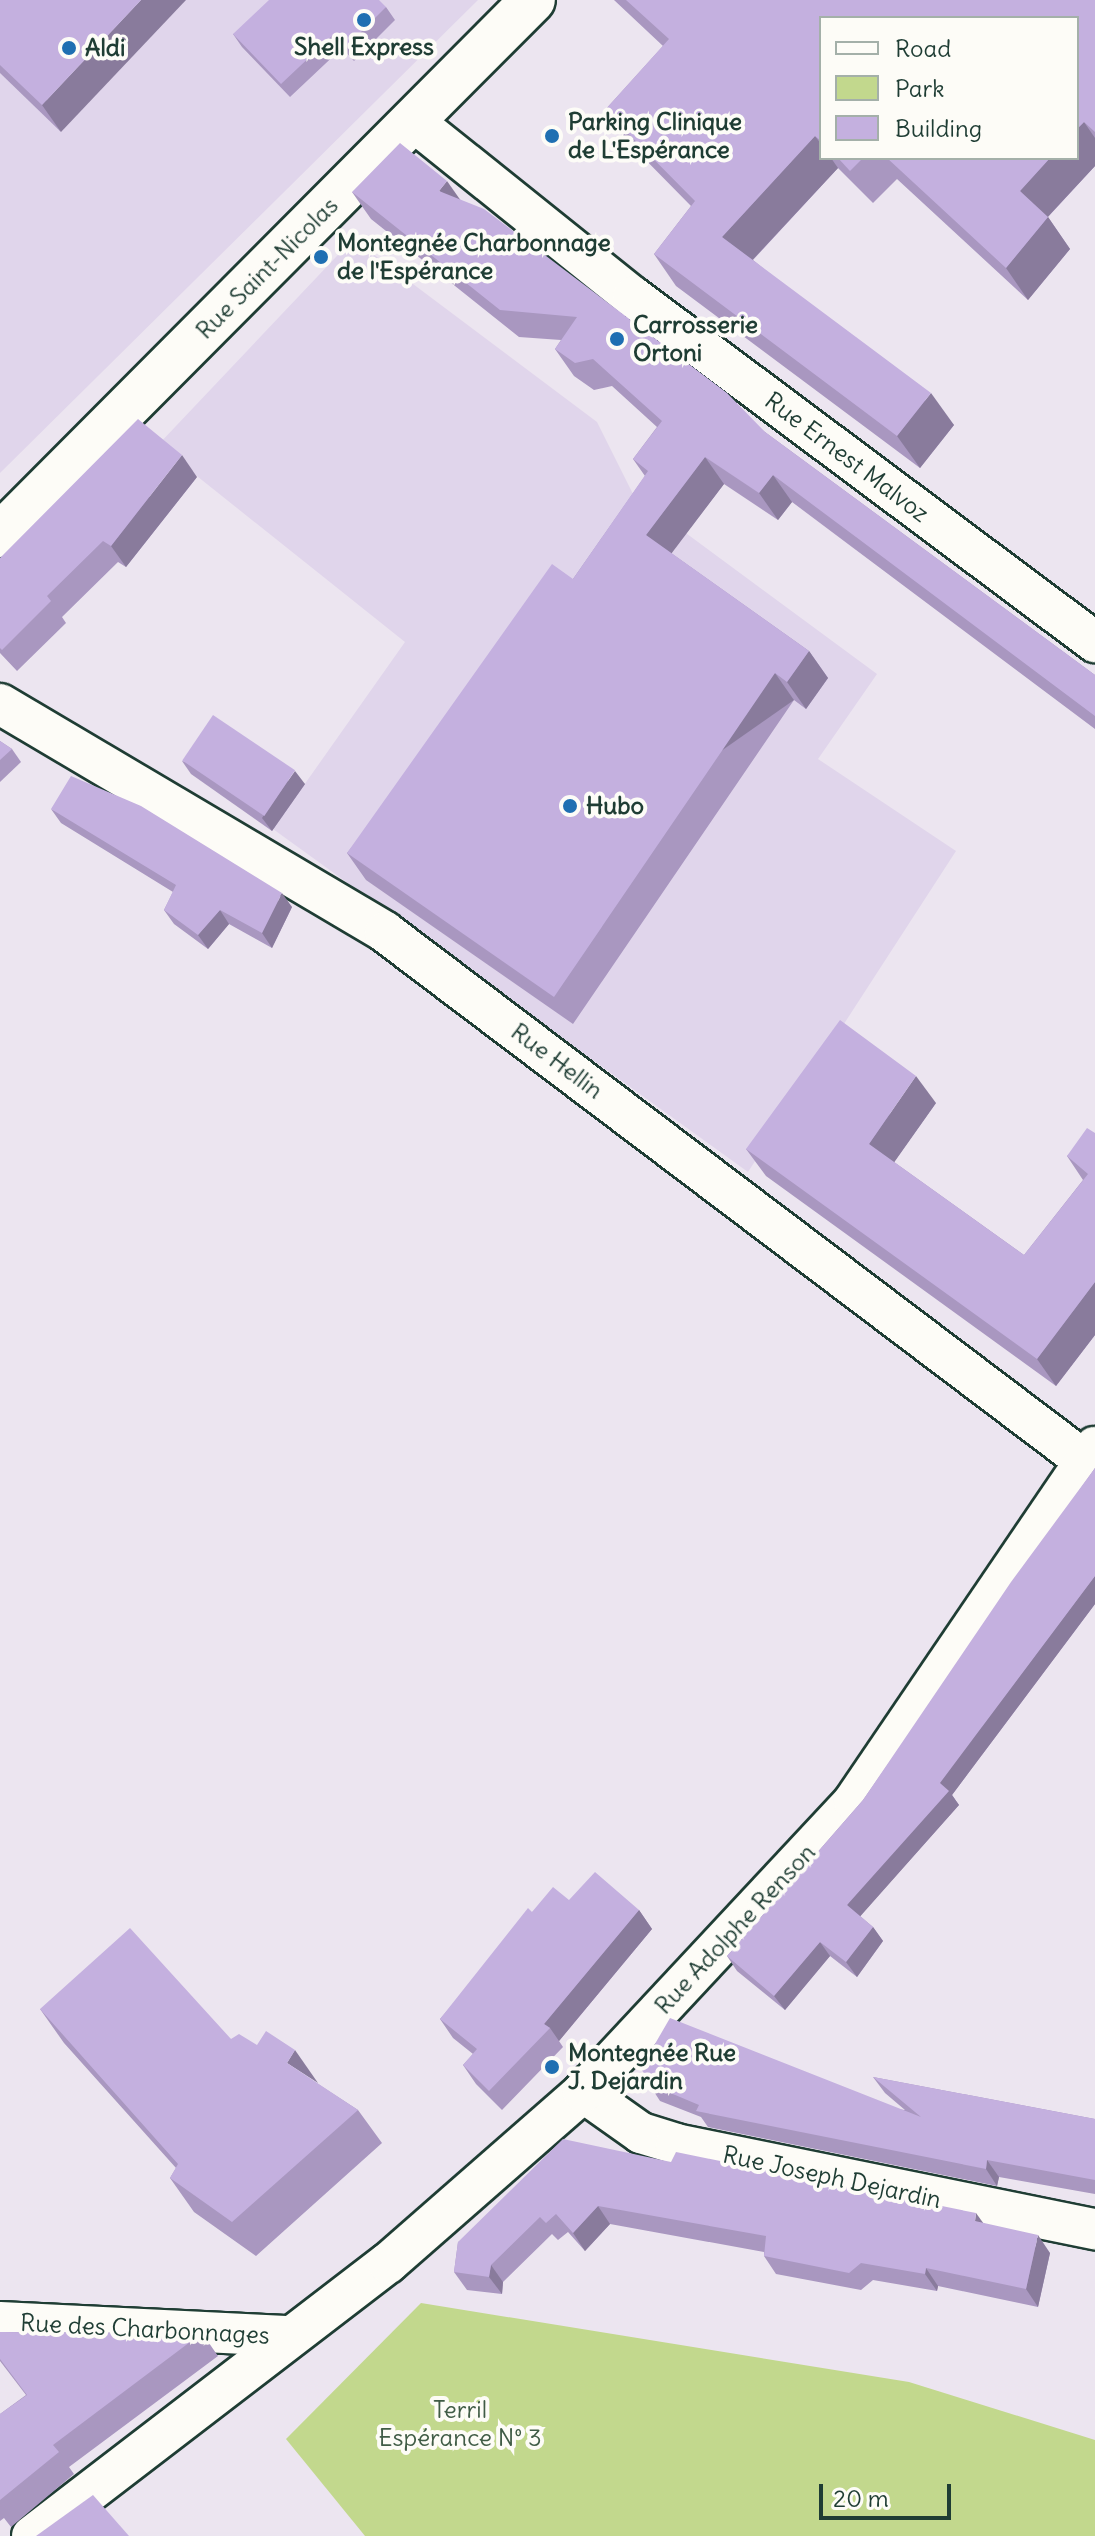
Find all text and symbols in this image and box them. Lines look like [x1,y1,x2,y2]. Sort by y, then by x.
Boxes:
marker: Shell Express [355,11,373,29]
legend [819,16,1079,160]
place label: Shell Express [294,33,434,61]
text: Road [895,33,951,63]
place label: Aldi [85,34,125,62]
marker: Aldi [60,39,78,57]
text: Park [895,73,945,103]
place label: Parking Clinique de L'Espérance [568,108,742,164]
text: Building [895,113,982,143]
marker: Parking Clinique de L'Espérance [543,127,561,145]
street label: Rue Saint-Nicolas [190,191,344,345]
place label: Montegnée Charbonnage de l'Espérance [337,229,611,285]
marker: Montegnée Charbonnage de l'Espérance [312,248,330,266]
place label: Carrosserie Ortoni [633,311,758,367]
marker: Carrosserie Ortoni [608,330,626,348]
street label: Rue Ernest Malvoz [759,386,935,528]
place label: Hubo [586,792,644,820]
marker: Hubo [561,797,579,815]
street label: Rue Hellin [505,1017,609,1105]
street label: Rue Adolphe Renson [649,1838,821,2020]
place label: Montegnée Rue J. Dejardin [568,2039,736,2095]
marker: Montegnée Rue J. Dejardin [543,2058,561,2076]
street label: Rue Joseph Dejardin [720,2140,944,2214]
street label: Rue des Charbonnages [20,2308,270,2350]
park label: Terril Espérance N° 3 [378,2396,542,2452]
scale bar [823,2468,955,2518]
text: 20 m [833,2483,889,2513]

